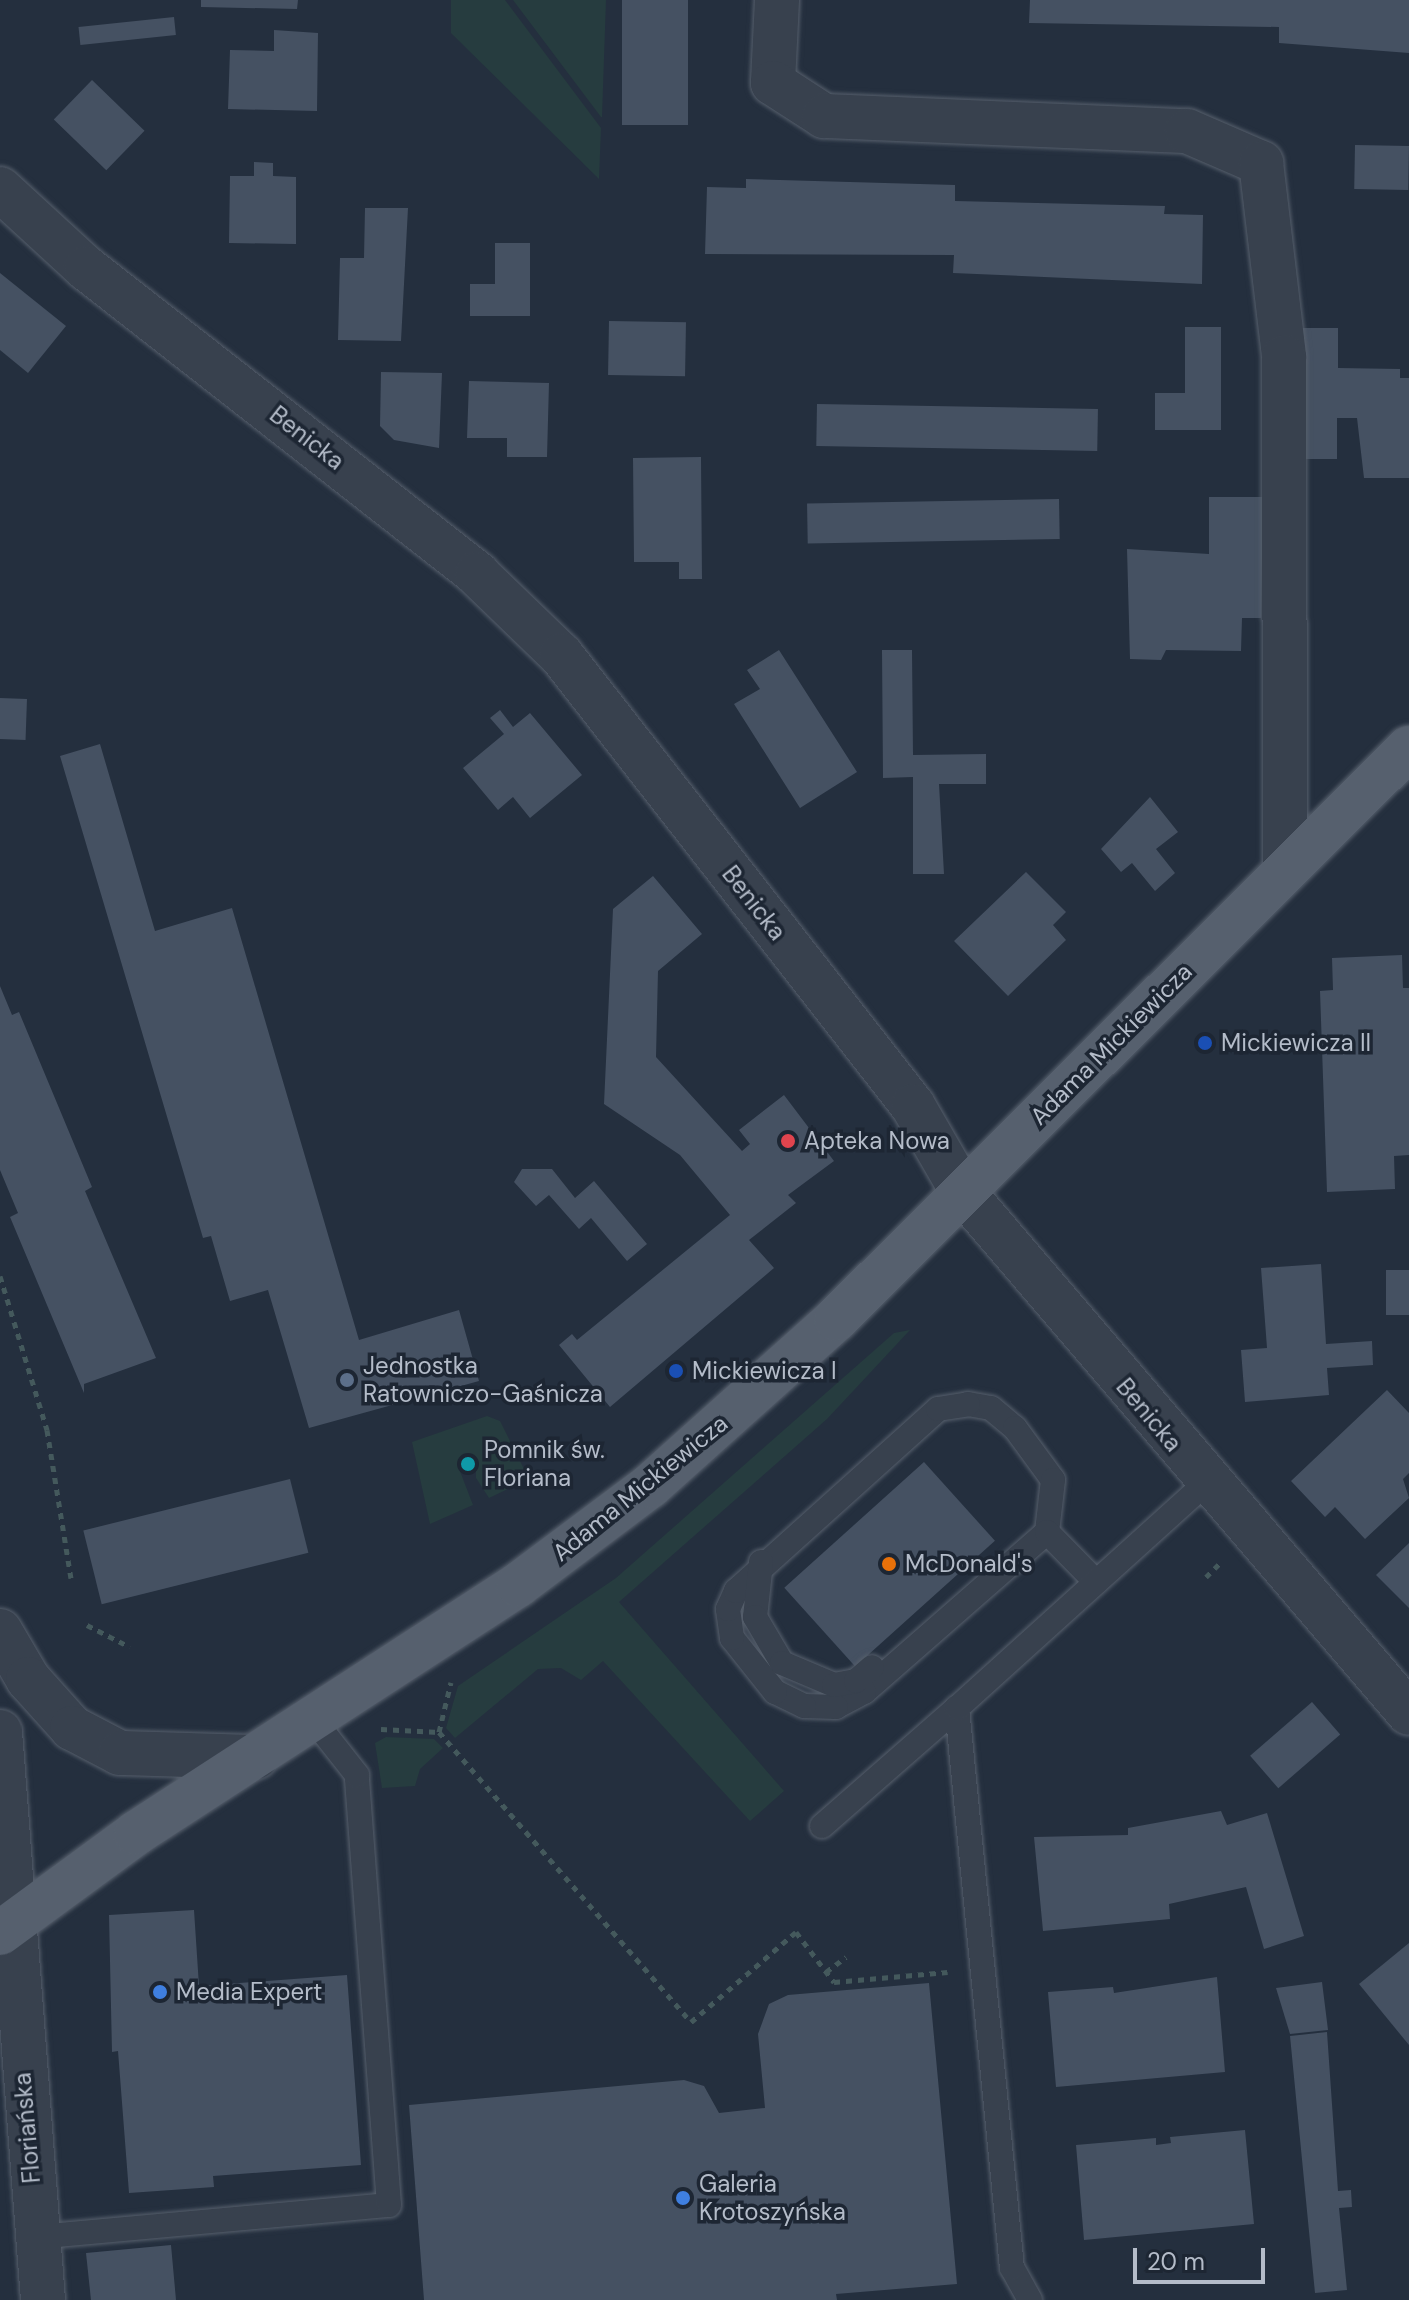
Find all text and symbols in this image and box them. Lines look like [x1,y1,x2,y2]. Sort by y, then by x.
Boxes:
street label: Benicka [264,400,350,476]
street label: Benicka [716,860,792,946]
street label: Adama Mickiewicza [1024,957,1198,1131]
place label: Mickiewicza II [1221,1029,1371,1057]
marker: Mickiewicza II [1196,1034,1214,1052]
place label: Apteka Nowa [804,1127,950,1155]
marker: Apteka Nowa [779,1132,797,1150]
place label: Jednostka Ratowniczo-Gaśnicza [363,1352,603,1408]
place label: Mickiewicza I [692,1357,837,1385]
marker: Mickiewicza I [667,1362,685,1380]
marker: Jednostka Ratowniczo-Gaśnicza [338,1371,356,1389]
street label: Benicka [1110,1373,1188,1457]
street label: Adama Mickiewicza [547,1409,733,1567]
place label: Pomnik św. Floriana [484,1436,605,1492]
marker: Pomnik św. Floriana [459,1455,477,1473]
place label: McDonald's [905,1550,1033,1578]
marker: McDonald's [880,1555,898,1573]
place label: Media Expert [176,1978,322,2006]
marker: Media Expert [151,1983,169,2001]
street label: Floriańska [8,2071,46,2185]
place label: Galeria Krotoszyńska [699,2170,846,2226]
marker: Galeria Krotoszyńska [674,2189,692,2207]
scale bar [1137,2232,1269,2282]
text: 20 m [1147,2246,1205,2277]

